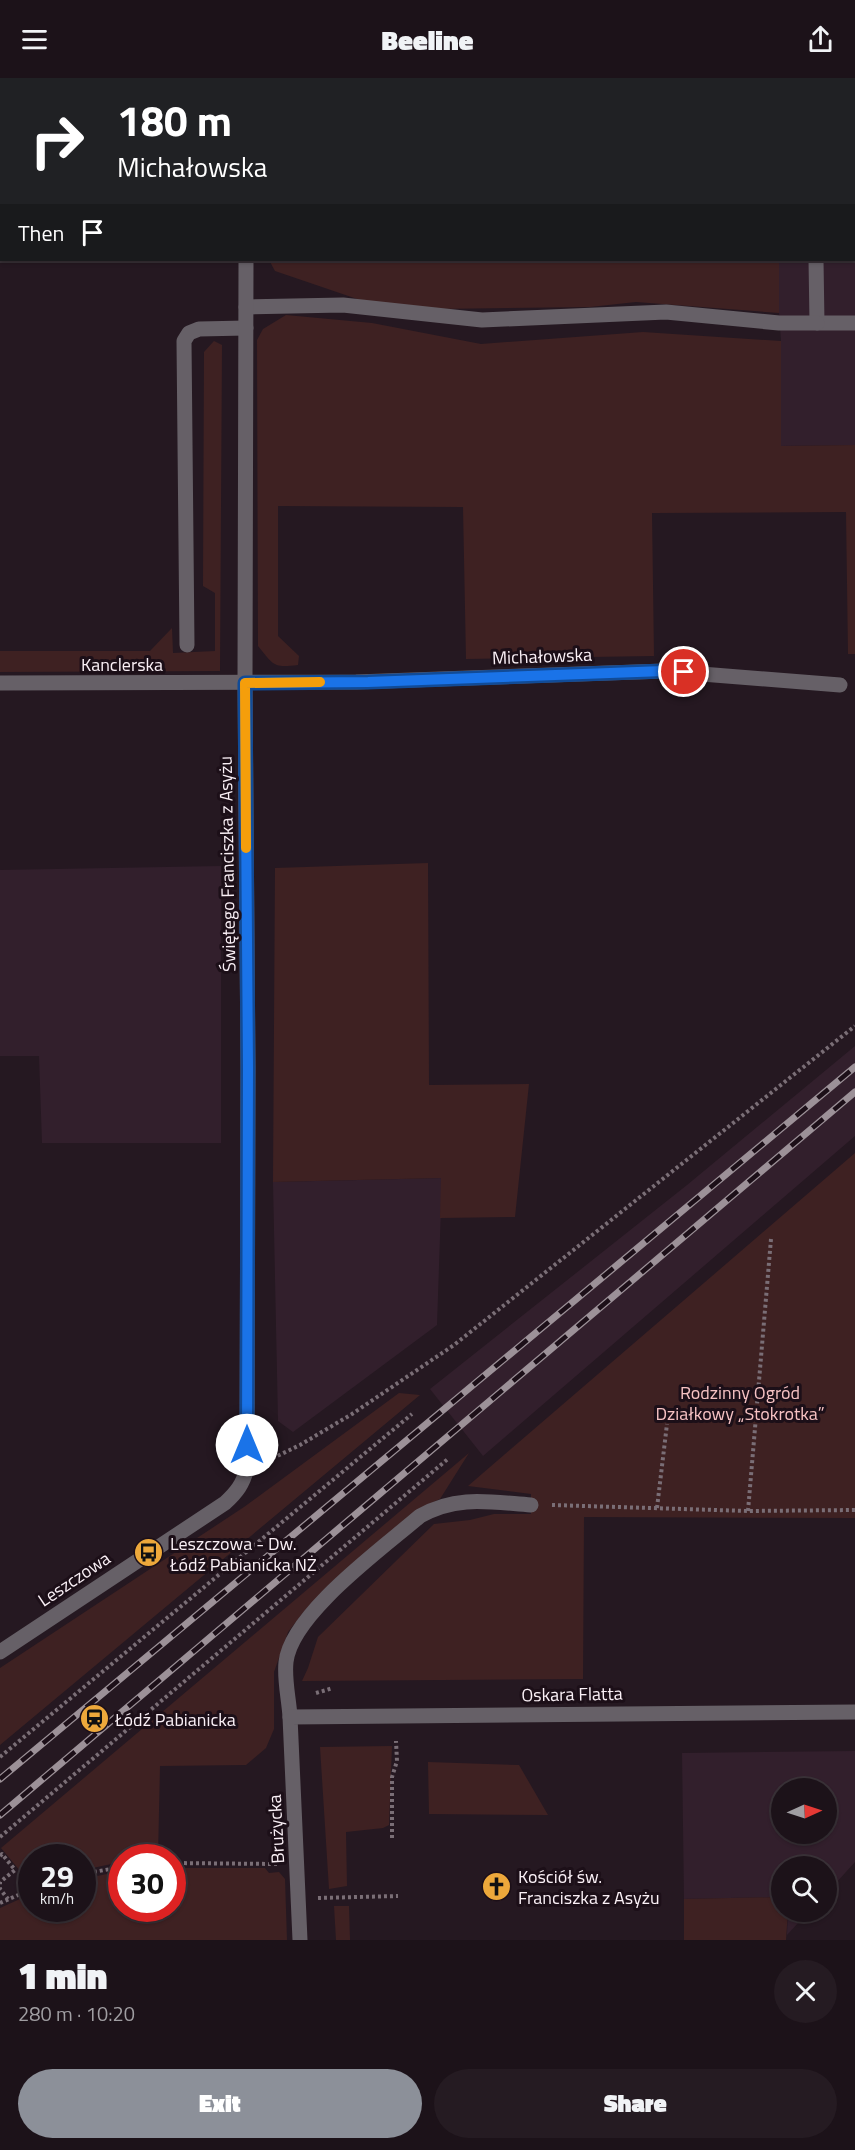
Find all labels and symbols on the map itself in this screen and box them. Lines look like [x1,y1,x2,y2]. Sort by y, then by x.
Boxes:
street label: Michałowska [491,641,593,671]
pin [658,646,709,697]
street label: Kanclerska [81,651,163,678]
street label: Świętego Franciszka z Asyżu [212,756,242,972]
park label: Rodzinny Ogród Działkowy „Stokrotka” [655,1379,825,1427]
position arrow [215,1413,279,1477]
place label: Leszczowa - Dw. Łódź Pabianicka NŻ [169,1530,317,1578]
bus stop icon: Leszczowa - Dw. Łódź Pabianicka NŻ [133,1537,165,1569]
street label: Leszczowa [32,1545,116,1613]
street label: Oskara Flatta [521,1680,623,1708]
station icon: Łódź Pabianicka [78,1703,110,1735]
place label: Łódź Pabianicka [114,1706,236,1733]
north arrow [771,1778,837,1844]
street label: Brużycka [261,1794,291,1864]
speed limit sign: 30 [108,1844,186,1922]
place label: Kościół św. Franciszka z Asyżu [518,1863,659,1911]
church icon: Kościół św. Franciszka z Asyżu [481,1870,513,1902]

